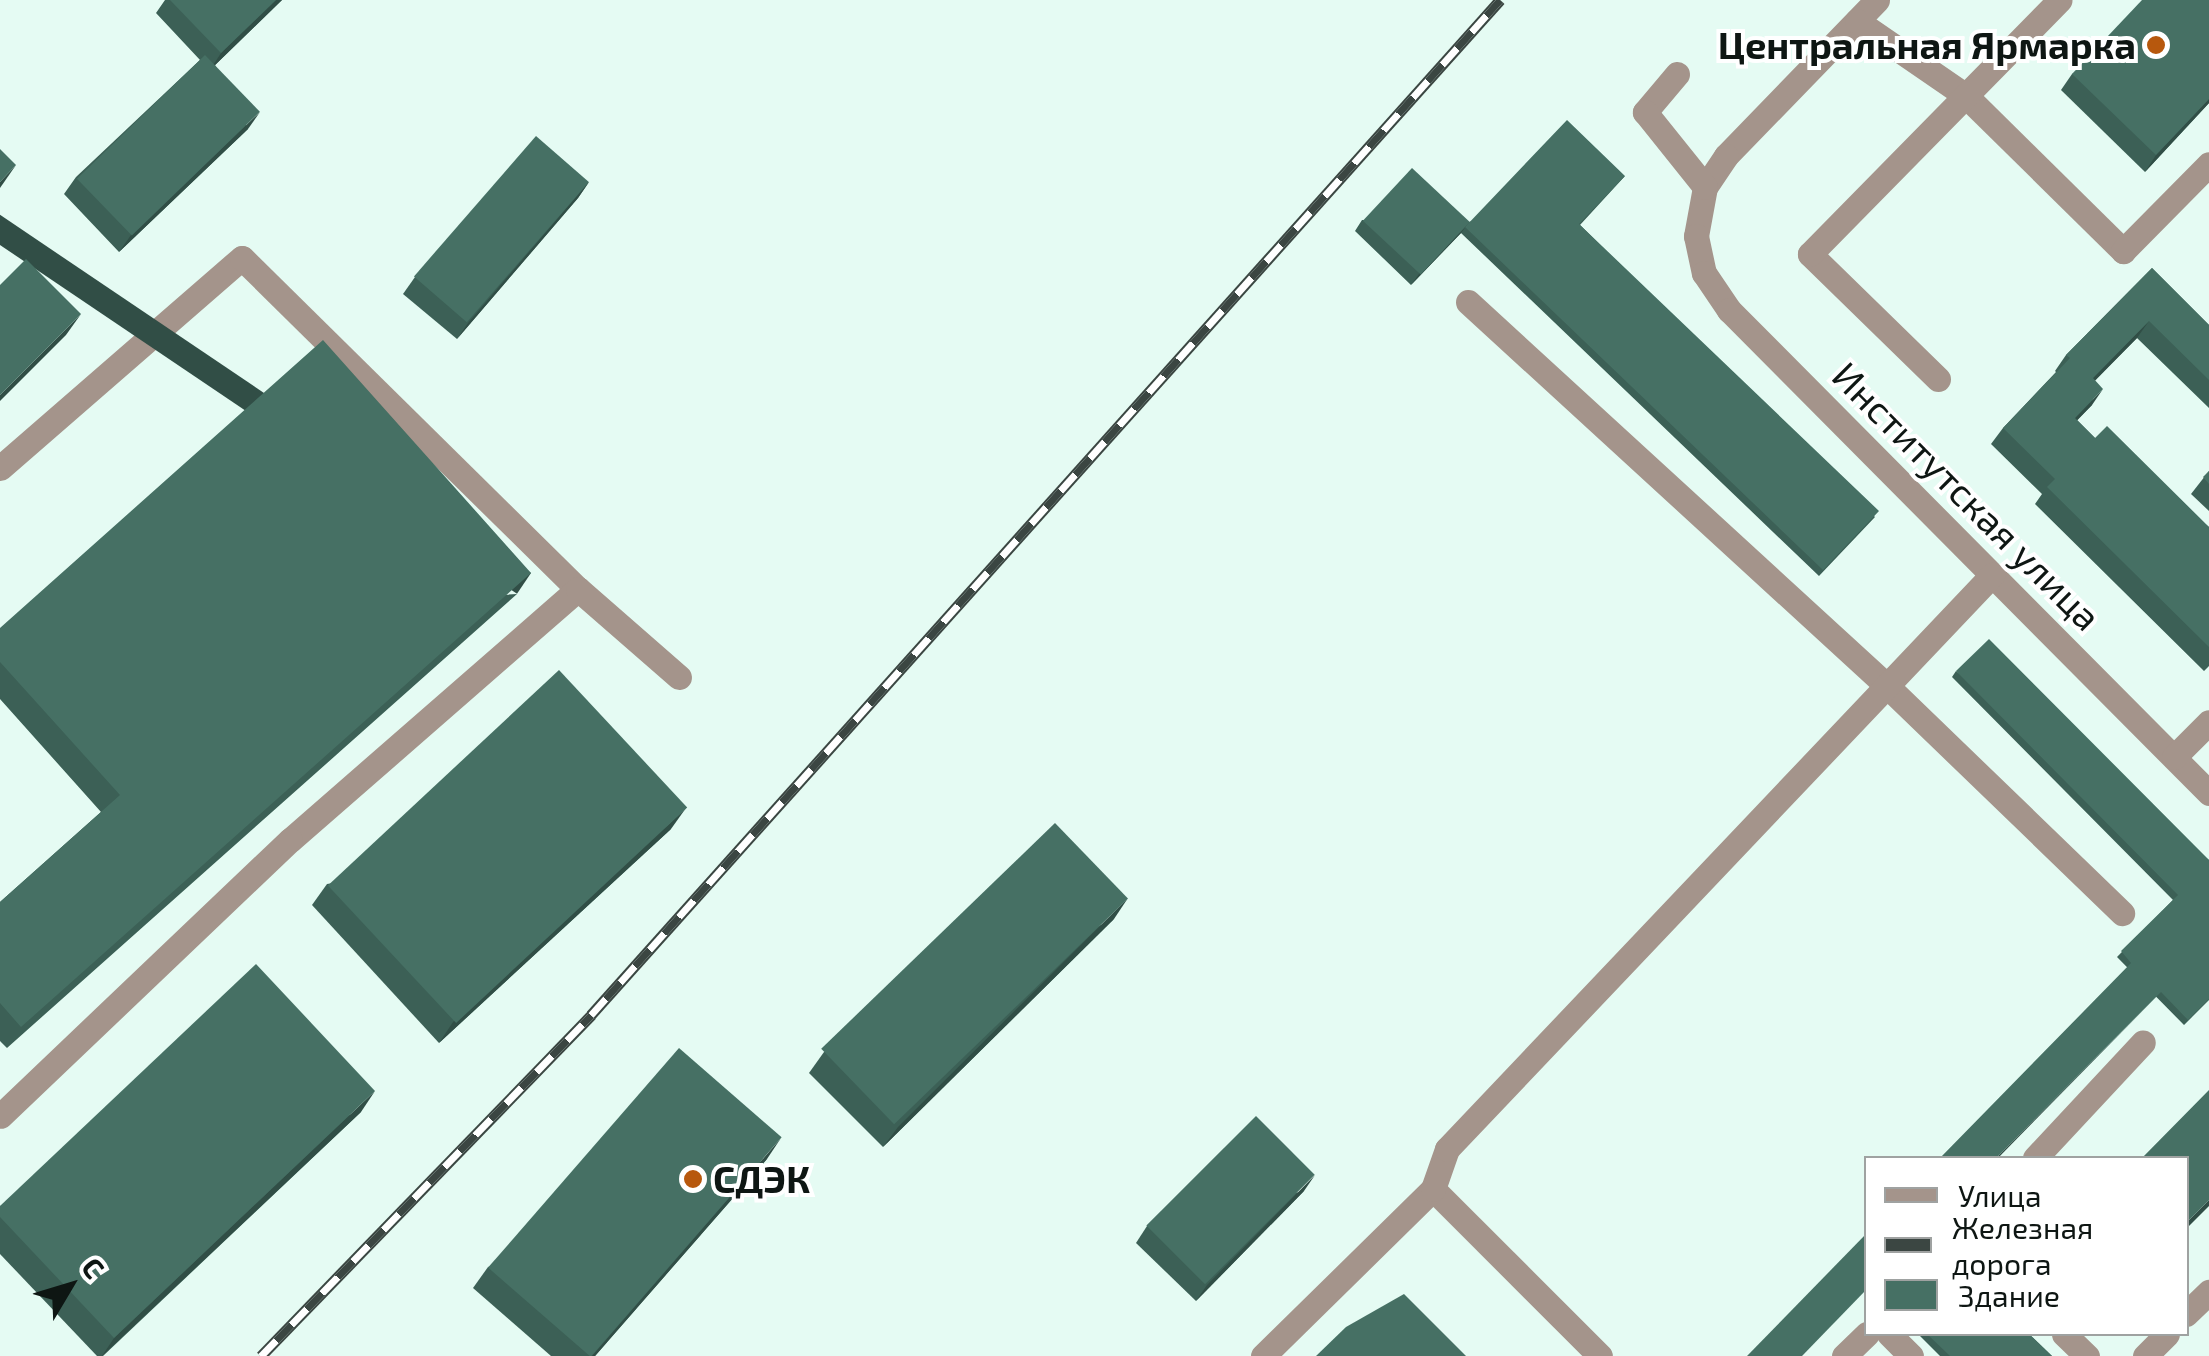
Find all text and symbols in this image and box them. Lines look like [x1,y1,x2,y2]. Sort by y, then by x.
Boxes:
place label: Центральная Ярмарка [1718,22,2136,68]
marker: Центральная Ярмарка [2145,34,2167,56]
street label: Институтская улица [1823,352,2111,640]
place label: СДЭК [713,1156,810,1202]
legend [1864,1156,2189,1336]
marker: СДЭК [682,1168,704,1190]
text: Улица [1958,1177,2042,1213]
text: Железная дорога [1952,1209,2093,1281]
north arrow [20,1236,120,1336]
text: С [75,1251,112,1284]
text: Здание [1958,1277,2060,1313]

